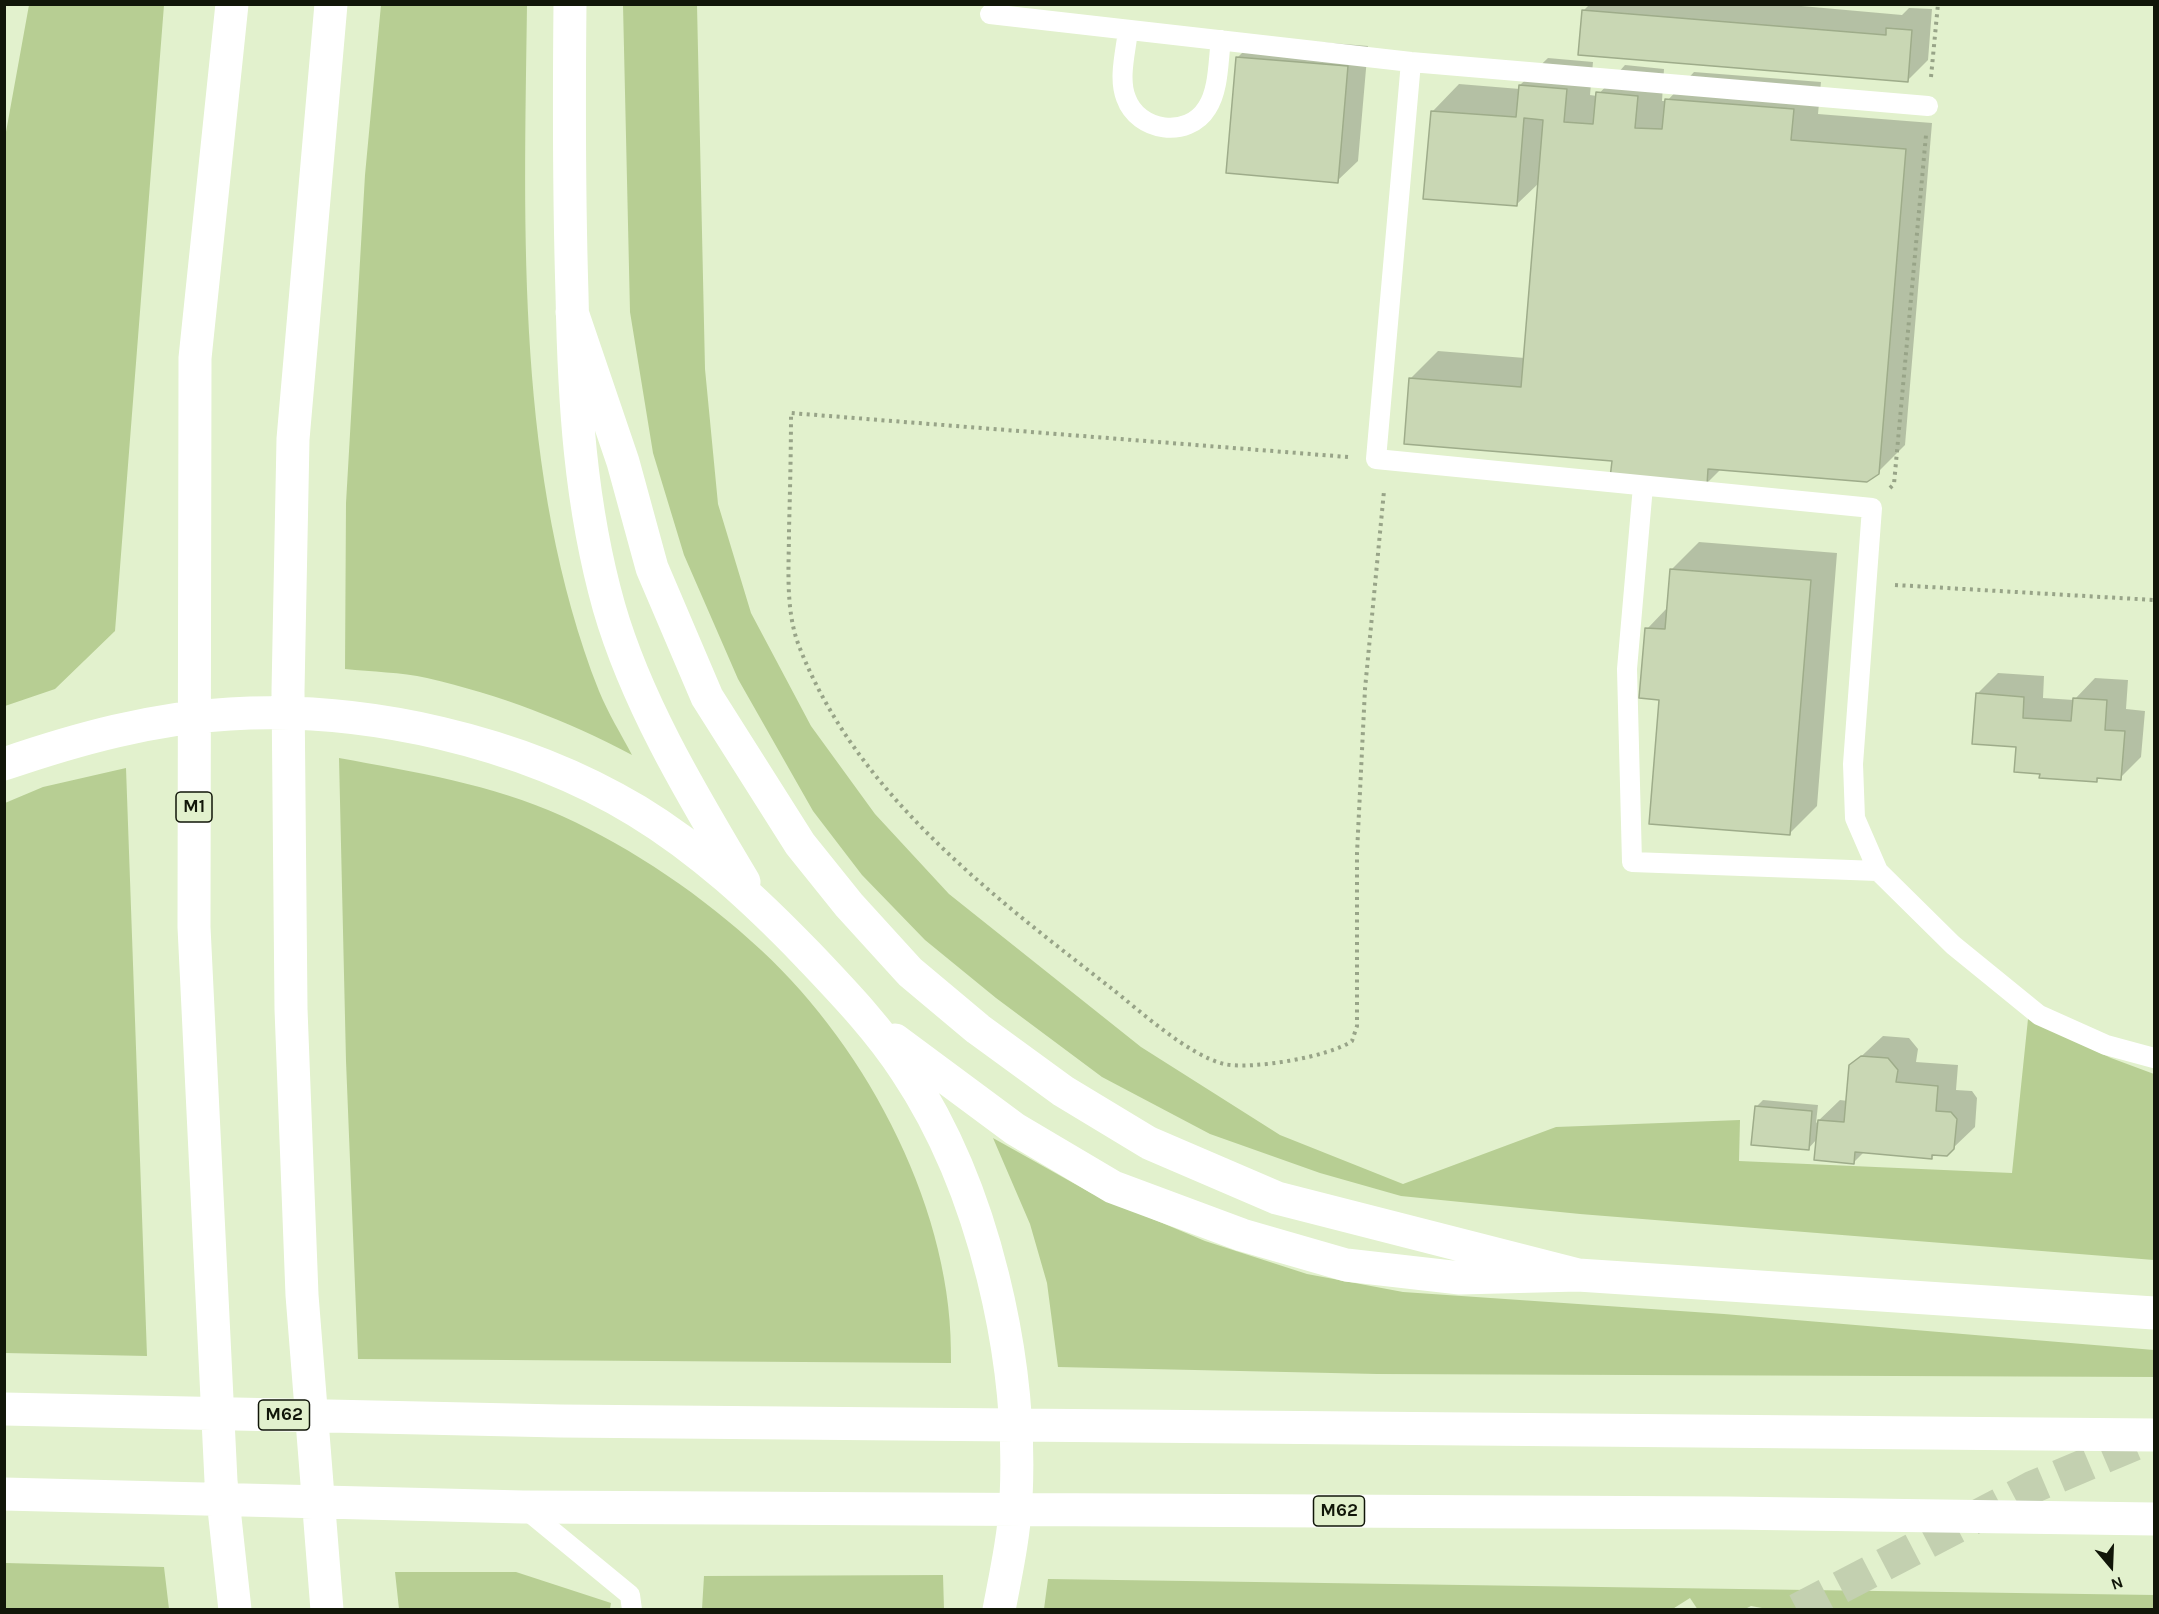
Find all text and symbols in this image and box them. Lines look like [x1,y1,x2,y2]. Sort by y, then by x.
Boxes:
road number: M1 [176,792,212,822]
road number: M62 [258,1400,310,1430]
road number: M62 [1314,1496,1364,1526]
north arrow [2081,1536,2141,1596]
text: N [2109,1573,2126,1594]

